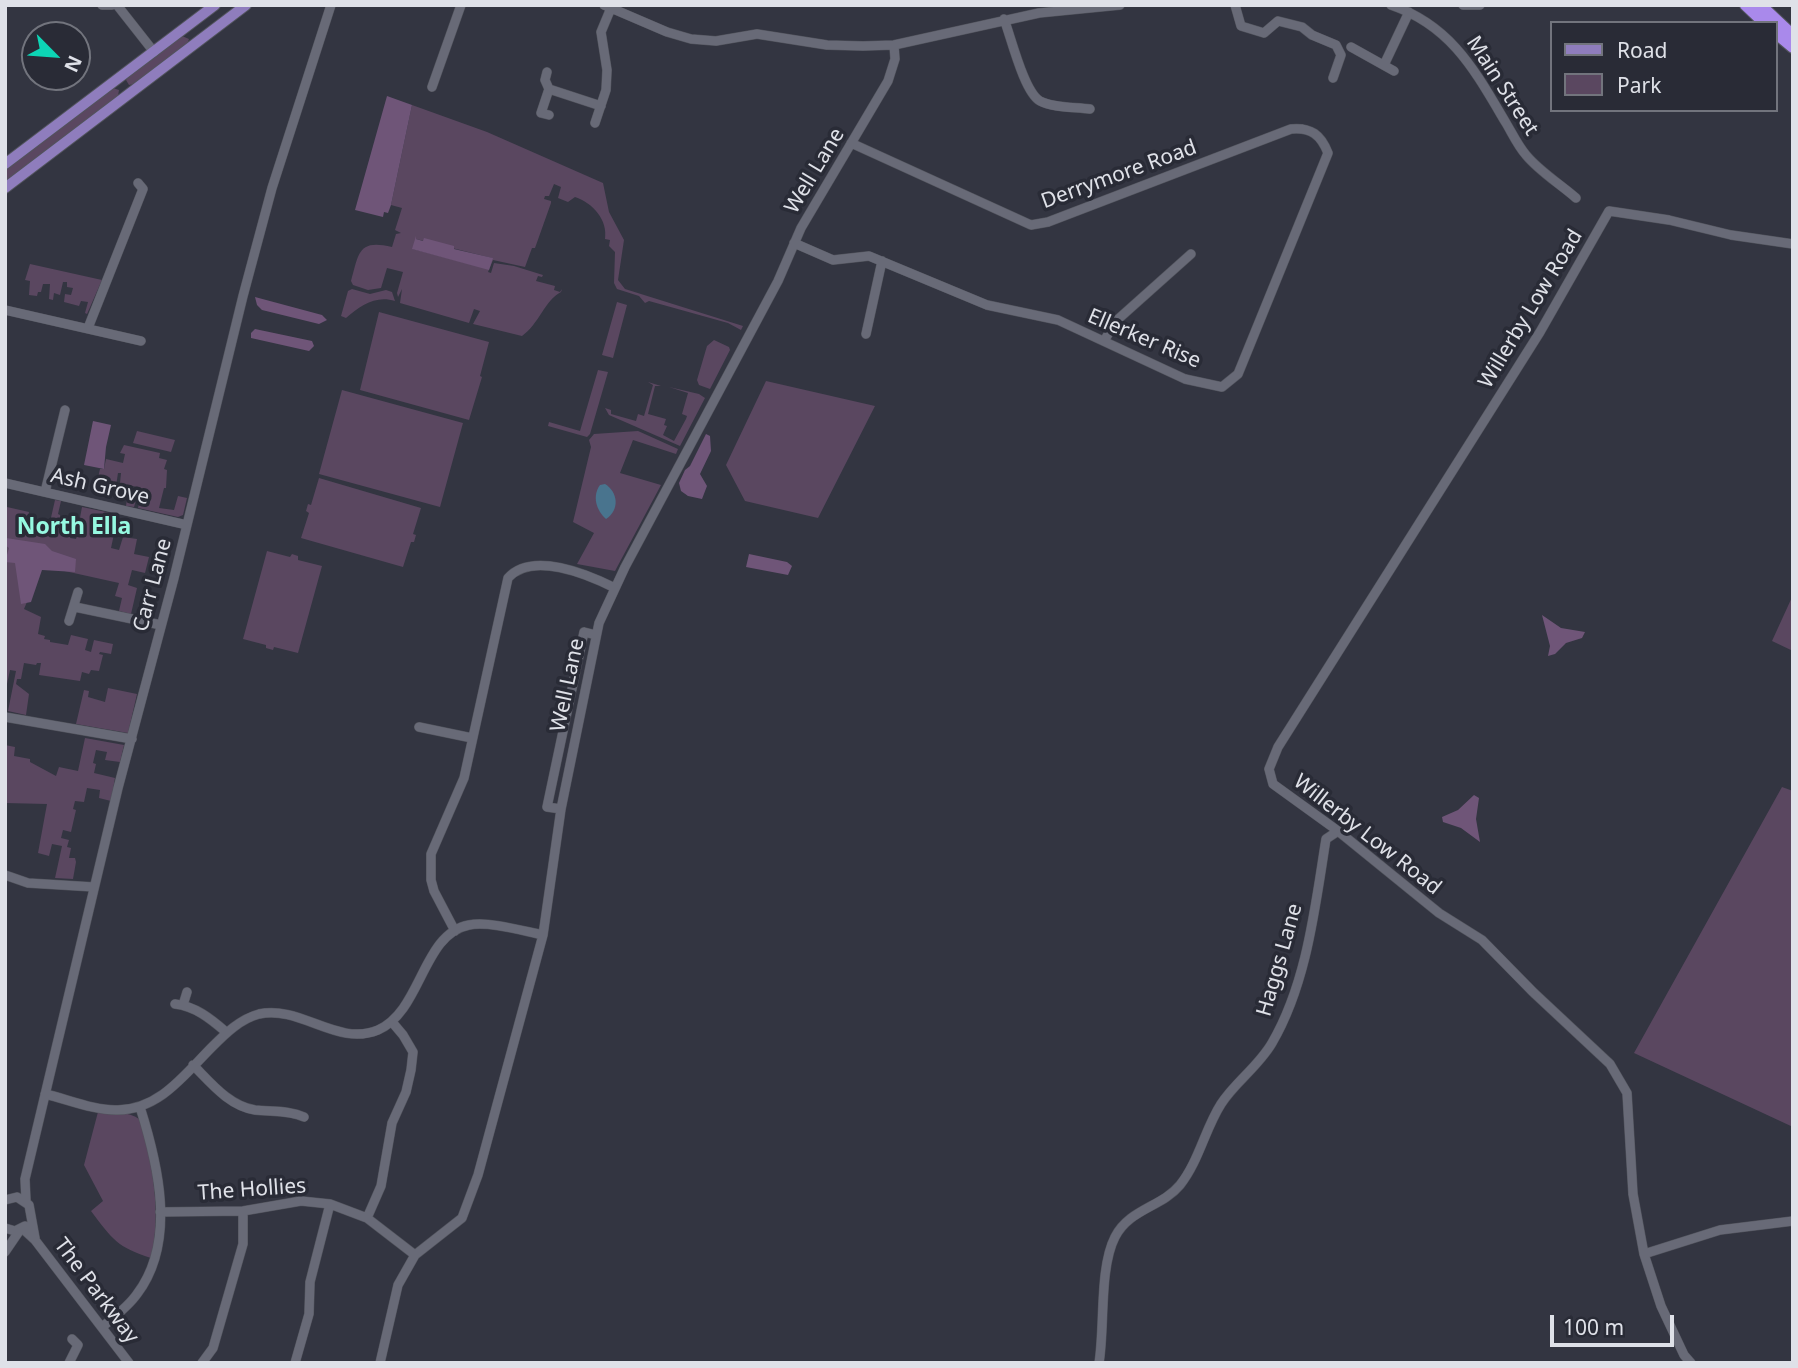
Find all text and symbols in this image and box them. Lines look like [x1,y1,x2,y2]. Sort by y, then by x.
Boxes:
north arrow [21,21,91,91]
legend [1549,21,1777,112]
street label: Main Street [1461,32,1543,140]
text: Road [1617,36,1667,64]
text: N [58,52,88,77]
text: Park [1617,71,1661,99]
street label: Well Lane [780,124,850,218]
street label: Derrymore Road [1038,135,1200,215]
street label: Willerby Low Road [1474,225,1588,393]
street label: Ellerker Rise [1084,304,1204,374]
street label: Ash Grove [48,463,152,511]
district label: North Ella [17,513,131,541]
street label: Carr Lane [128,536,178,634]
street label: Well Lane [546,636,590,734]
street label: Willerby Low Road [1288,769,1446,901]
street label: Haggs Lane [1252,901,1308,1019]
street label: The Hollies [197,1174,307,1206]
street label: The Parkway [48,1233,144,1349]
scale bar [1553,1302,1677,1346]
text: 100 m [1563,1313,1624,1341]

